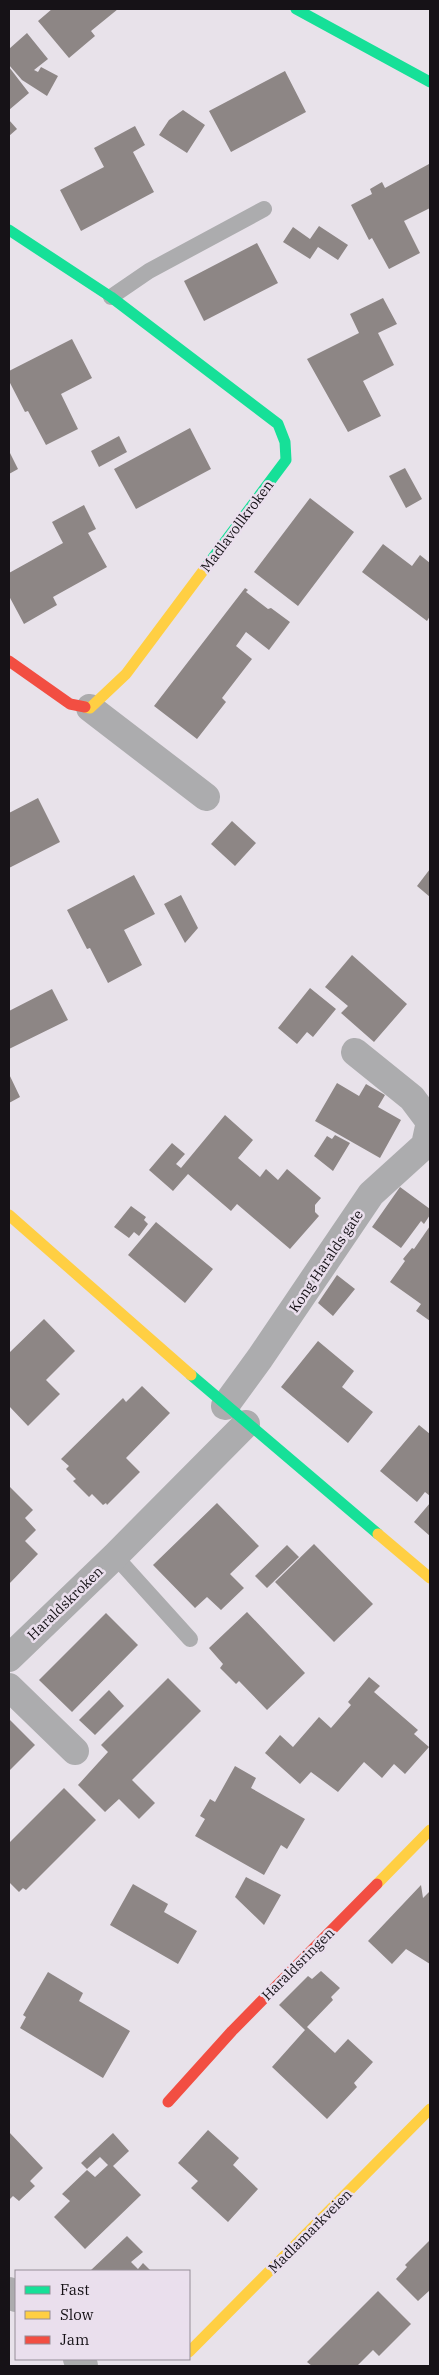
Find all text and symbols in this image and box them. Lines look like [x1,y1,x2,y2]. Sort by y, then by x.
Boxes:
street label: Madlavollkroken [197,476,277,575]
street label: Kong Haralds gate [285,1206,367,1316]
street label: Haraldskroken [23,1562,107,1644]
street label: Haraldsringen [258,1924,338,2004]
street label: Madlamarkveien [264,2185,356,2277]
legend [15,2270,190,2360]
text: Fast [60,2280,90,2299]
text: Slow [60,2305,94,2324]
text: Jam [60,2330,89,2349]

